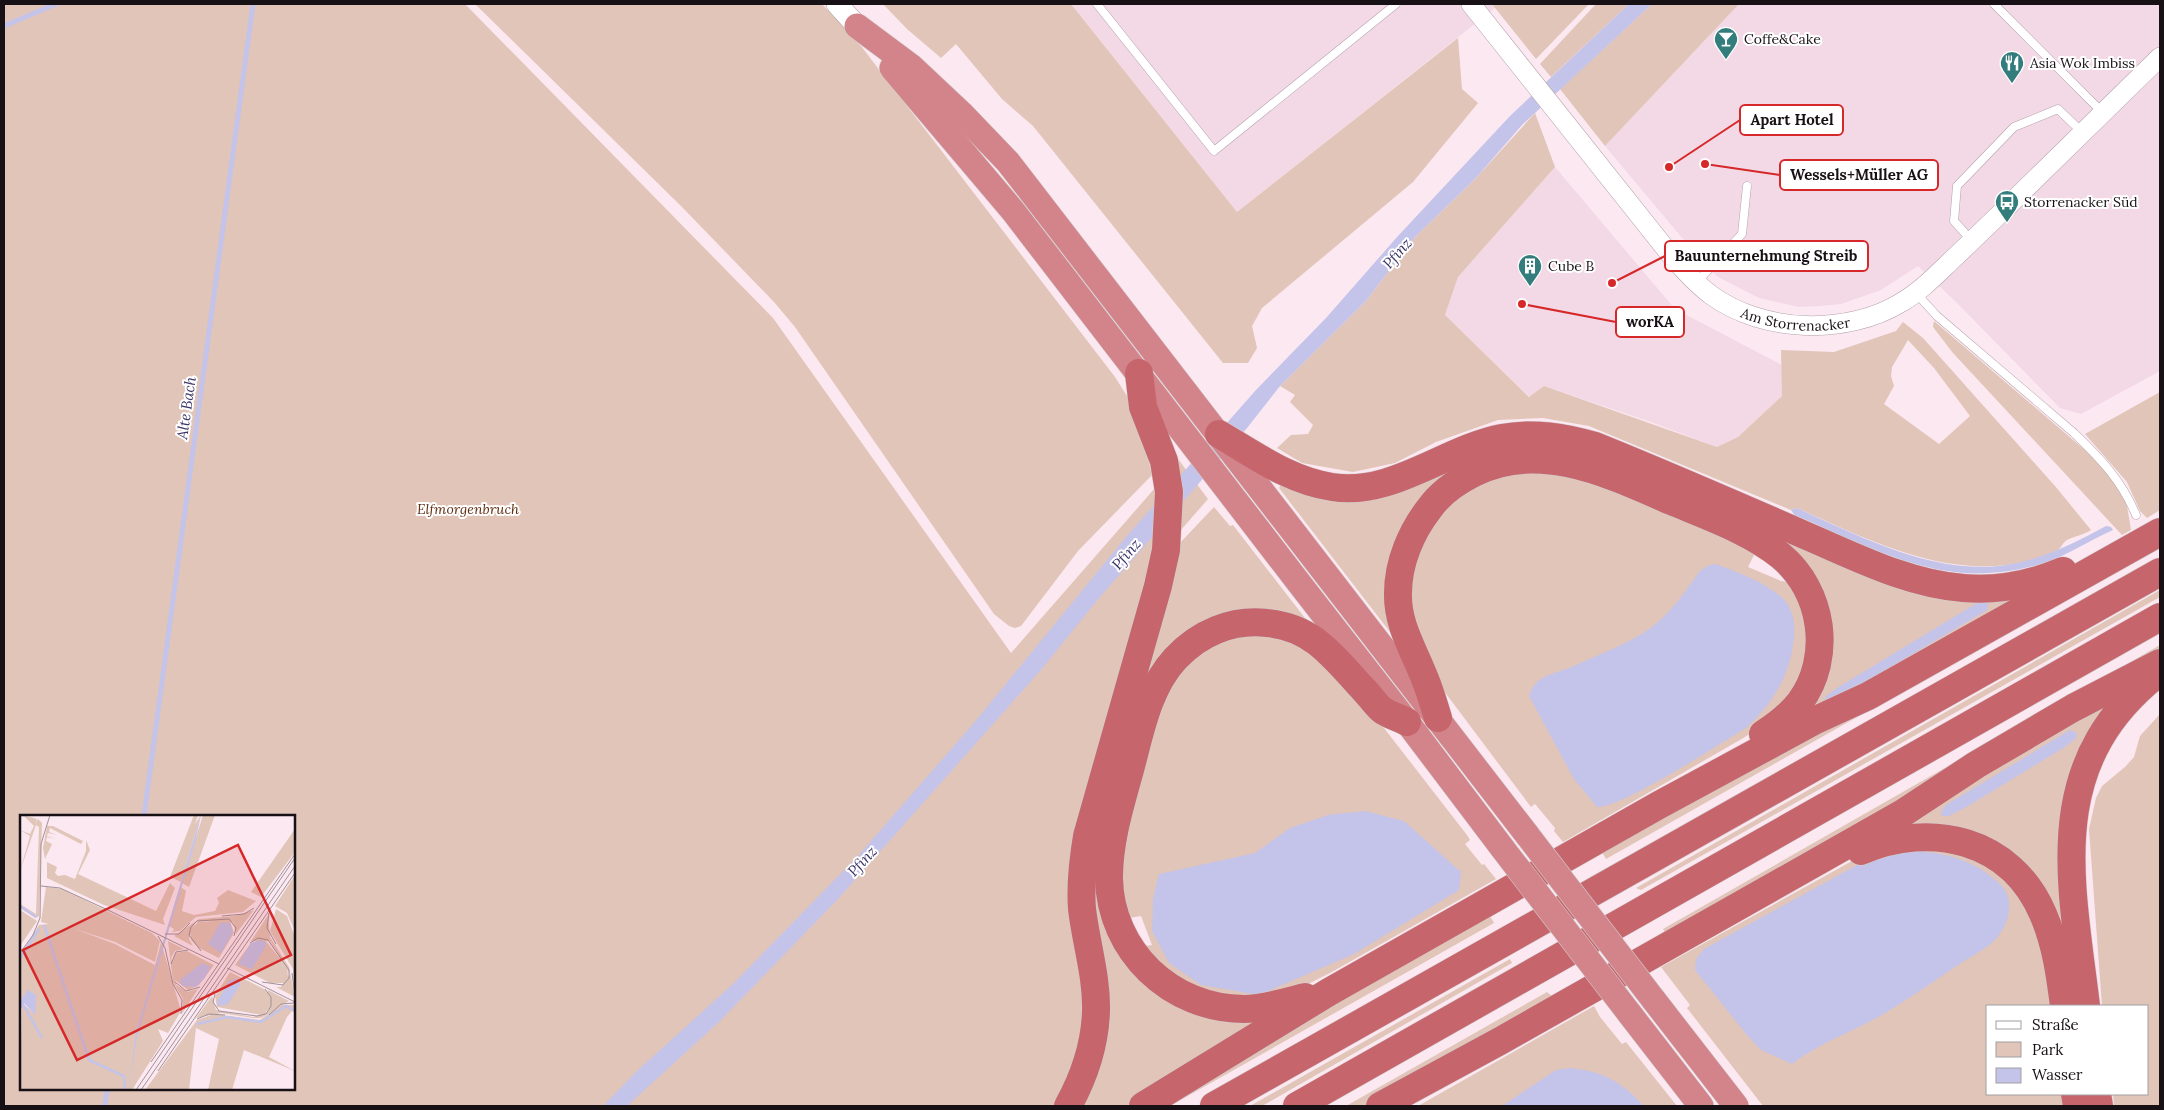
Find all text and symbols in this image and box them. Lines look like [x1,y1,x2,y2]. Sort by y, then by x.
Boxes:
bar icon: Coffe&Cake [1713,26,1739,60]
place label: Coffe&Cake [1744,30,1821,48]
restaurant icon: Asia Wok Imbiss [1999,50,2025,84]
place label: Asia Wok Imbiss [2029,54,2135,72]
callout: Apart Hotel [1740,105,1843,135]
text: Apart Hotel [1750,110,1834,129]
callout: Wessels+Müller AG [1780,160,1938,190]
text: Wessels+Müller AG [1790,165,1929,184]
bus stop icon: Storrenacker Süd [1994,189,2020,223]
place label: Storrenacker Süd [2024,193,2138,211]
water label: Pfinz [1378,234,1416,272]
callout: Bauunternehmung Streib [1665,241,1868,271]
text: Bauunternehmung Streib [1675,246,1858,265]
building icon: Cube B [1517,253,1543,287]
place label: Cube B [1548,257,1595,275]
street label: Am Storrenacker [1737,303,1852,335]
callout: worKA [1616,307,1684,337]
text: worKA [1626,312,1674,331]
water label: Alte Bach [172,375,200,442]
park label: Elfmorgenbruch [417,500,519,518]
water label: Pfinz [1107,535,1145,573]
inset map [20,815,295,1090]
water label: Pfinz [843,842,881,880]
legend [1986,1005,2149,1095]
text: Straße [2032,1015,2079,1034]
text: Park [2032,1040,2063,1059]
text: Wasser [2032,1065,2083,1084]

